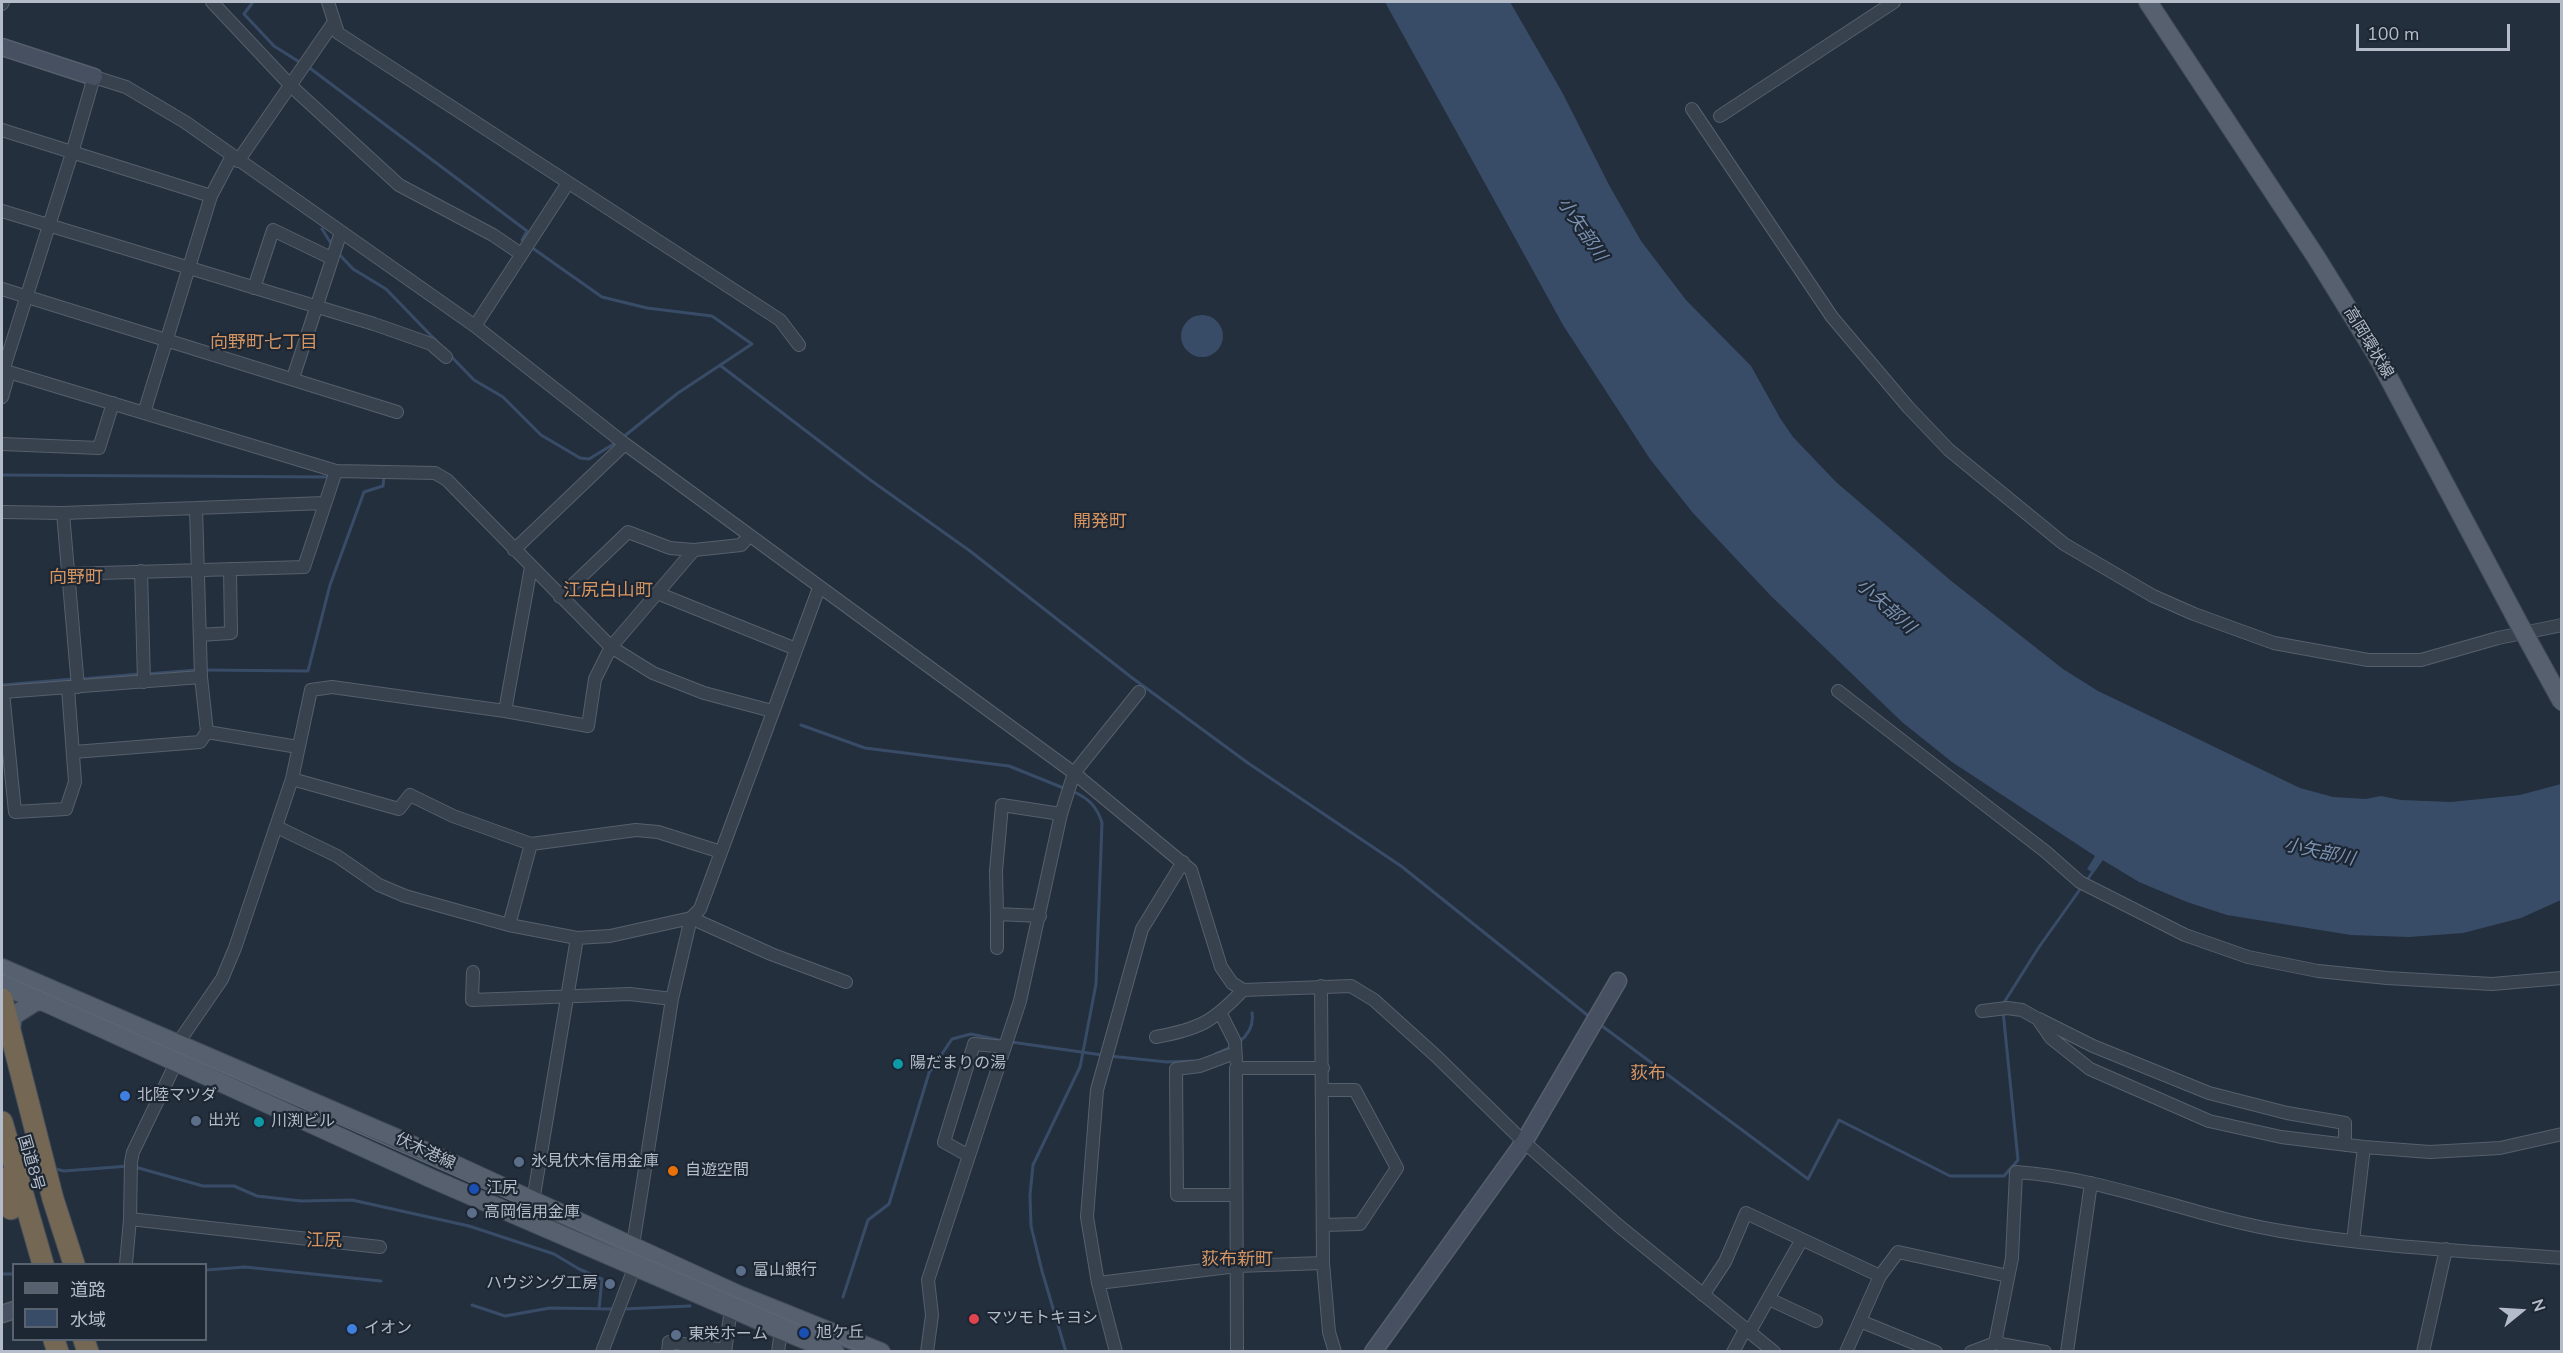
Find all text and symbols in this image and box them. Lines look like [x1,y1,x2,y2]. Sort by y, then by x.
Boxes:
scale bar [2359,12,2514,50]
text: 100 m [2367,22,2419,46]
water label: 小矢部川 [1552,194,1610,266]
street label: 高岡環状線 [2339,304,2397,382]
district label: 向野町七丁目 [210,333,318,355]
district label: 開発町 [1073,512,1127,534]
district label: 向野町 [49,568,103,590]
water label: 小矢部川 [1851,575,1919,639]
district label: 江尻白山町 [563,581,653,603]
water label: 小矢部川 [2282,835,2356,871]
place label: 陽だまりの湯 [910,1054,1006,1074]
marker: 陽だまりの湯 [891,1057,905,1071]
district label: 荻布 [1630,1064,1666,1086]
place label: 北陸マツダ [137,1086,217,1106]
marker: 北陸マツダ [118,1089,132,1103]
place label: 出光 [208,1111,240,1131]
place label: 川渕ビル [271,1112,335,1132]
marker: 出光 [189,1114,203,1128]
marker: 川渕ビル [252,1115,266,1129]
street label: 伏木港線 [392,1130,458,1174]
street label: 国道8号 [13,1133,47,1193]
place label: 氷見伏木信用金庫 [531,1152,659,1172]
marker: 氷見伏木信用金庫 [512,1155,526,1169]
place label: 自遊空間 [685,1161,749,1181]
marker: 自遊空間 [666,1164,680,1178]
place label: 江尻 [486,1179,518,1199]
marker: 江尻 [467,1182,481,1196]
place label: 高岡信用金庫 [484,1203,580,1223]
marker: 高岡信用金庫 [465,1206,479,1220]
district label: 江尻 [306,1231,342,1253]
district label: 荻布新町 [1201,1250,1273,1272]
place label: 富山銀行 [753,1261,817,1281]
legend [12,1263,207,1341]
marker: 富山銀行 [734,1264,748,1278]
place label: ハウジング工房 [486,1274,598,1294]
marker: ハウジング工房 [603,1277,617,1291]
text: 道路 [70,1278,106,1302]
north arrow [2491,1281,2551,1341]
text: N [2526,1296,2550,1315]
text: 水域 [70,1308,106,1332]
place label: マツモトキヨシ [986,1309,1098,1329]
marker: マツモトキヨシ [967,1312,981,1326]
place label: イオン [364,1319,412,1339]
marker: イオン [345,1322,359,1336]
place label: 旭ケ丘 [816,1323,864,1343]
place label: 東栄ホーム [688,1325,768,1345]
marker: 旭ケ丘 [797,1326,811,1340]
marker: 東栄ホーム [669,1328,683,1342]

